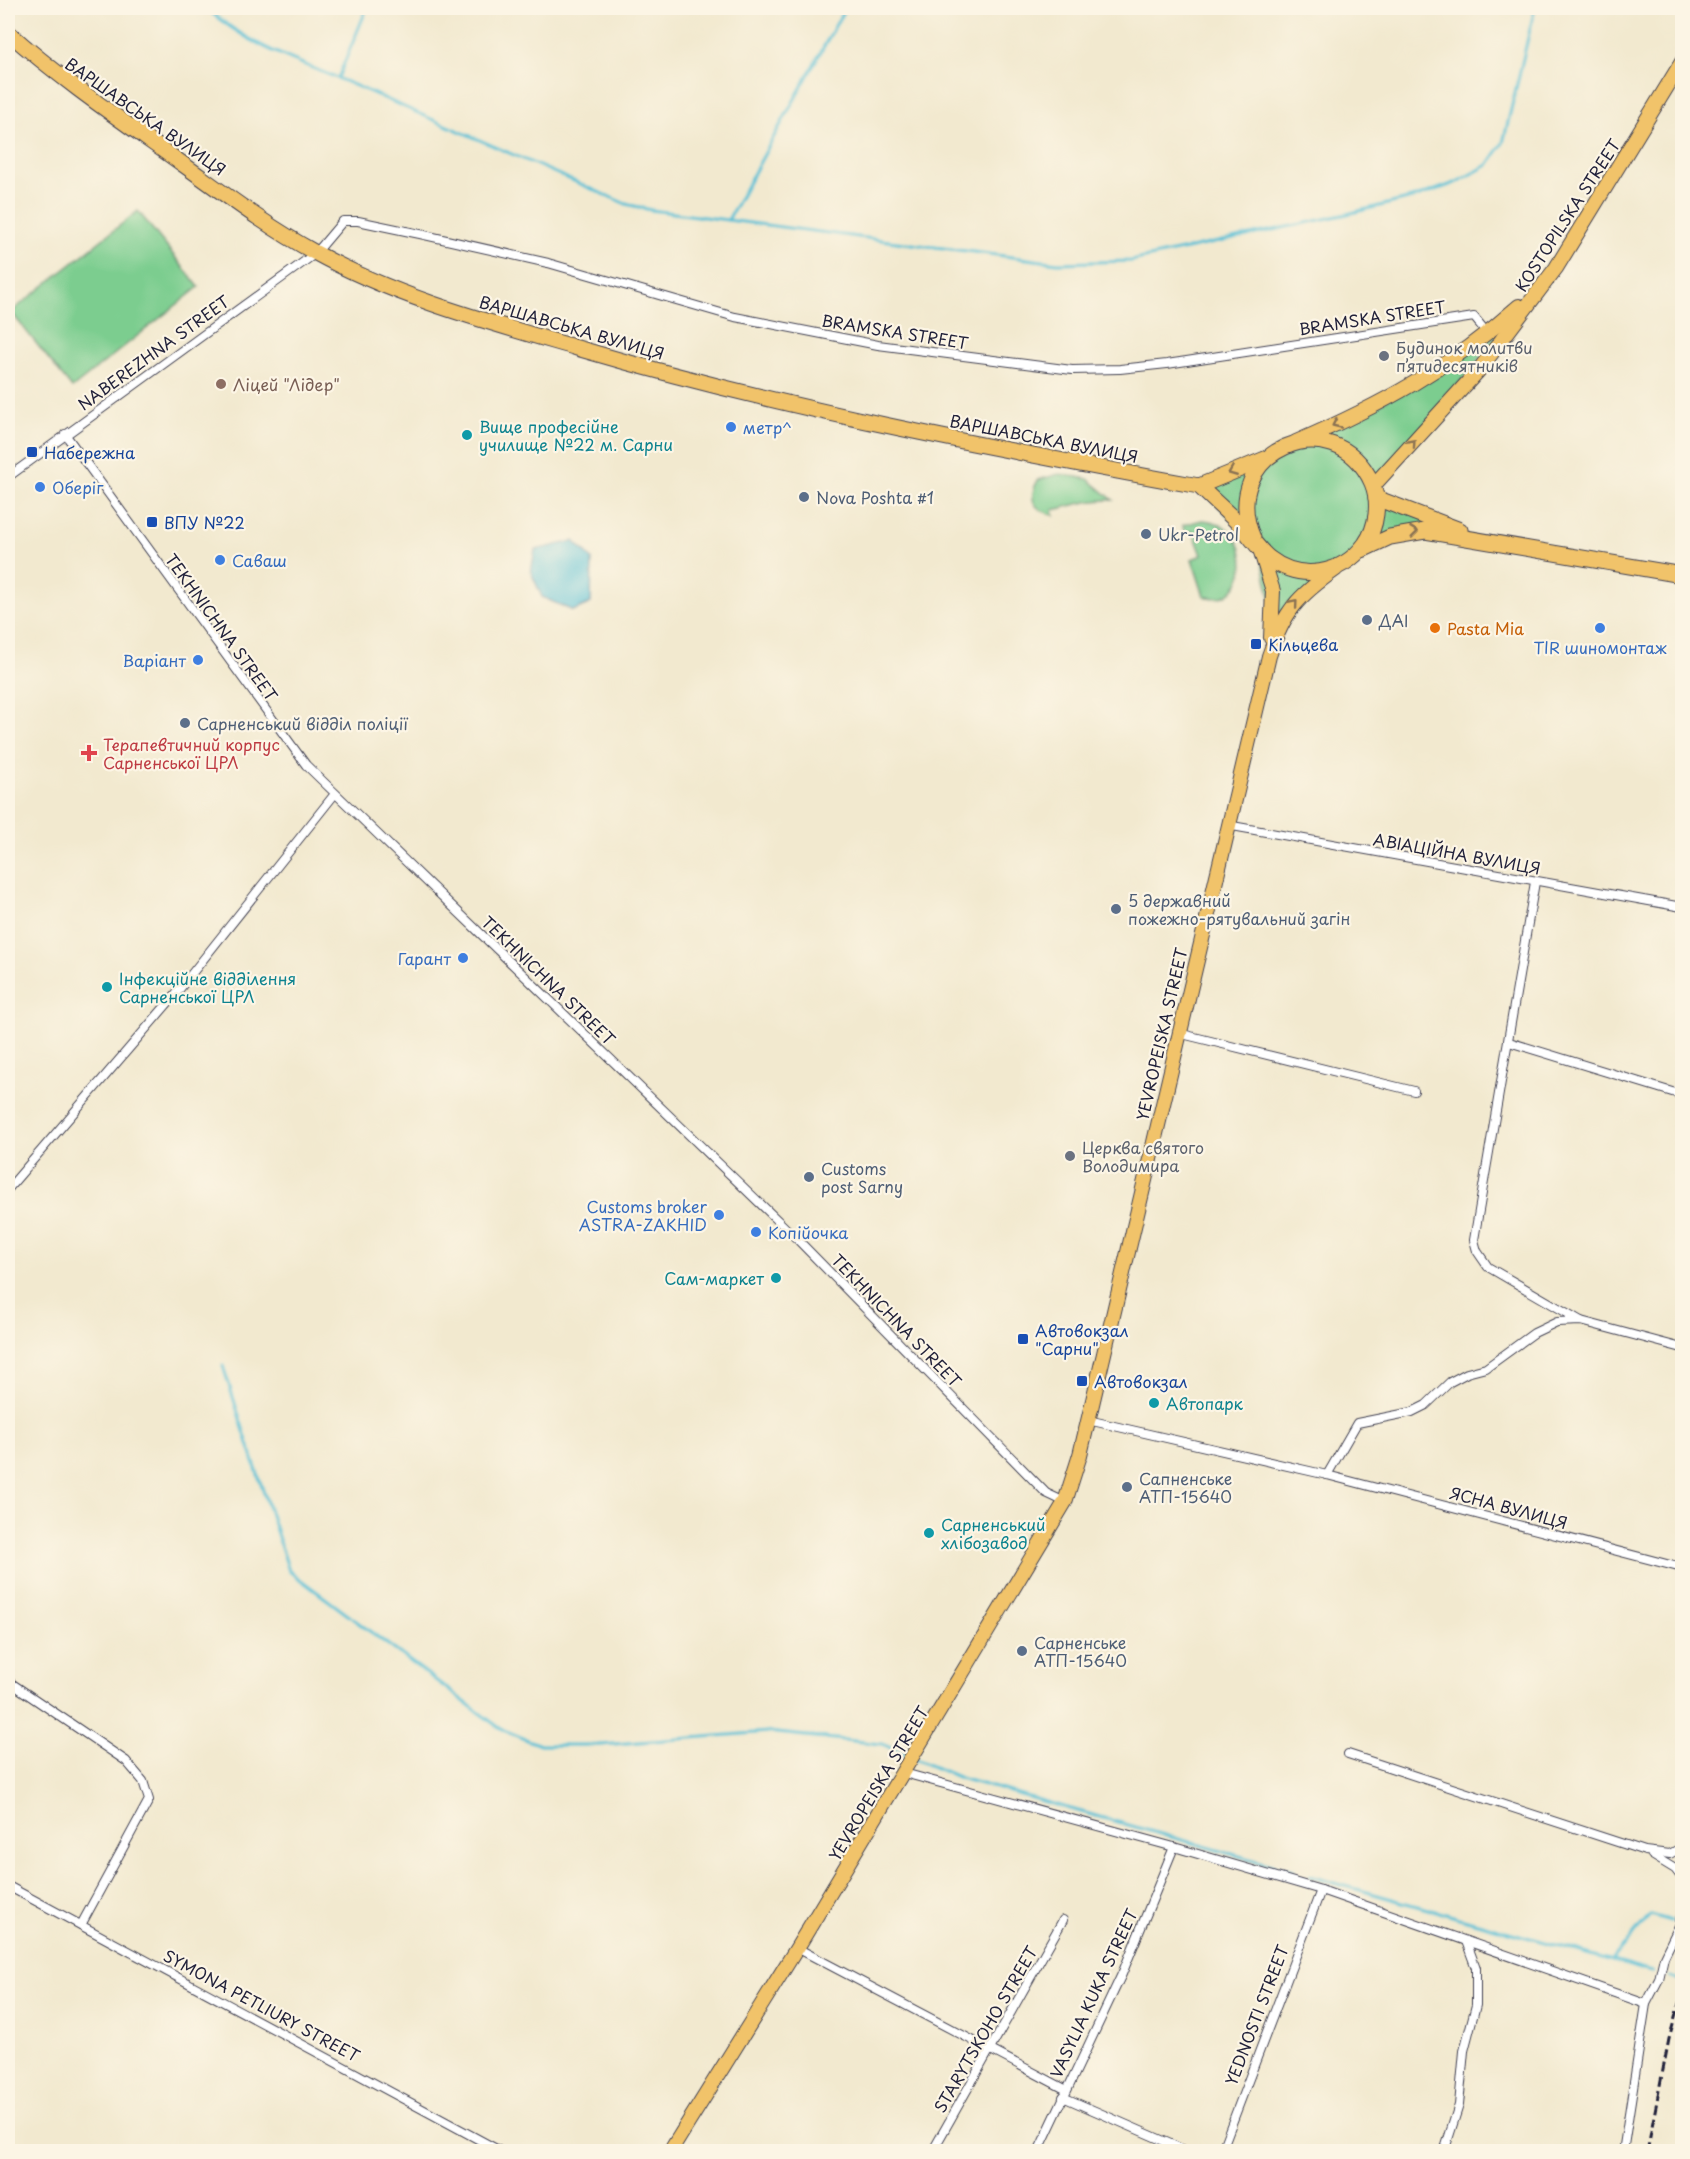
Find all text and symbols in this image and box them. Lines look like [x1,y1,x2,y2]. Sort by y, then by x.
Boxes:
street label: ВАРШАВСЬКА ВУЛИЦЯ [61,51,231,181]
street label: KOSTOPILSKA STREET [1509,134,1625,296]
street label: NABEREZHNA STREET [72,289,234,415]
street label: ВАРШАВСЬКА ВУЛИЦЯ [477,289,667,365]
street label: BRAMSKA STREET [1297,294,1447,340]
street label: BRAMSKA STREET [820,308,970,354]
place label: Будинок молитви п’ятидесятників [1396,335,1533,377]
marker: Будинок молитви п’ятидесятників [1377,349,1391,363]
place label: Ліцей "Лідер" [233,372,340,396]
marker: Ліцей "Лідер" [214,377,228,391]
street label: ВАРШАВСЬКА ВУЛИЦЯ [948,408,1140,468]
place label: Вище професійне училище №22 м. Сарни [479,414,673,456]
place label: метр^ [743,415,792,439]
one-way arrow [1332,417,1343,429]
marker: метр^ [724,420,738,434]
marker: Вище професійне училище №22 м. Сарни [460,428,474,442]
one-way arrow [1405,439,1416,450]
place label: Набережна [44,440,135,464]
marker: Набережна [25,445,39,459]
one-way arrow [1227,465,1238,477]
place label: Оберіг [52,475,104,499]
marker: Оберіг [33,480,47,494]
place label: Nova Poshta #1 [816,485,934,509]
marker: Nova Poshta #1 [797,490,811,504]
place label: ВПУ №22 [164,510,245,534]
marker: ВПУ №22 [145,515,159,529]
place label: Ukr-Petrol [1158,522,1239,546]
marker: Ukr-Petrol [1139,527,1153,541]
one-way arrow [1409,527,1418,539]
street label: TEKHNICHNA STREET [160,548,284,706]
place label: Саваш [232,548,287,572]
marker: Саваш [213,553,227,567]
one-way arrow [1287,599,1298,610]
place label: ДАІ [1378,608,1408,632]
marker: ДАІ [1360,613,1374,627]
place label: Pasta Mia [1447,616,1524,640]
marker: Pasta Mia [1428,621,1442,635]
marker: TIR шиномонтаж [1593,621,1607,635]
place label: Кільцева [1268,632,1338,656]
place label: TIR шиномонтаж [1533,635,1667,659]
marker: Кільцева [1249,637,1263,651]
place label: Варіант [123,648,186,672]
marker: Варіант [191,653,205,667]
place label: Сарненський відділ поліції [197,711,409,735]
marker: Сарненський відділ поліції [178,716,192,730]
place label: Терапевтичний корпус Сарненської ЦРЛ [103,732,280,774]
marker: Терапевтичний корпус Сарненської ЦРЛ [80,744,98,762]
street label: АВІАЦІЙНА ВУЛИЦЯ [1371,826,1543,880]
place label: 5 державний пожежно-рятувальний загін [1128,888,1350,930]
marker: 5 державний пожежно-рятувальний загін [1109,902,1123,916]
street label: TEKHNICHNA STREET [477,910,621,1050]
street label: YEVROPEISKA STREET [1129,945,1193,1123]
place label: Гарант [398,946,451,970]
marker: Гарант [456,951,470,965]
place label: Інфекційне відділення Сарненської ЦРЛ [119,966,296,1008]
marker: Інфекційне відділення Сарненської ЦРЛ [100,980,114,994]
place label: Церква святого Володимира [1082,1135,1204,1177]
marker: Церква святого Володимира [1063,1149,1077,1163]
place label: Customs post Sarny [821,1156,903,1198]
marker: Customs post Sarny [802,1170,816,1184]
place label: Customs broker ASTRA-ZAKHID [579,1194,708,1236]
marker: Customs broker ASTRA-ZAKHID [712,1208,726,1222]
place label: Копійочка [768,1220,848,1244]
marker: Копійочка [749,1225,763,1239]
street label: TEKHNICHNA STREET [827,1248,967,1392]
place label: Сам-маркет [664,1266,764,1290]
marker: Сам-маркет [769,1271,783,1285]
place label: Автовокзал "Сарни" [1035,1318,1129,1360]
marker: Автовокзал "Сарни" [1016,1332,1030,1346]
place label: Автовокзал [1094,1369,1188,1393]
marker: Автовокзал [1075,1374,1089,1388]
place label: Автопарк [1166,1391,1244,1415]
marker: Автопарк [1147,1396,1161,1410]
place label: Сапненське АТП-15640 [1139,1466,1232,1508]
marker: Сапненське АТП-15640 [1120,1480,1134,1494]
street label: ЯСНА ВУЛИЦЯ [1448,1480,1570,1534]
place label: Сарненський хлібозавод [941,1512,1045,1554]
marker: Сарненський хлібозавод [922,1526,936,1540]
place label: Сарненське АТП-15640 [1034,1630,1127,1672]
marker: Сарненське АТП-15640 [1015,1644,1029,1658]
street label: YEVROPEISKA STREET [822,1701,934,1865]
street label: VASYLIA KUKA STREET [1043,1904,1143,2082]
street label: STARYTSKOHO STREET [927,1941,1043,2117]
street label: YEDNOSTI STREET [1218,1941,1294,2089]
street label: SYMONA PETLIURY STREET [160,1943,364,2067]

